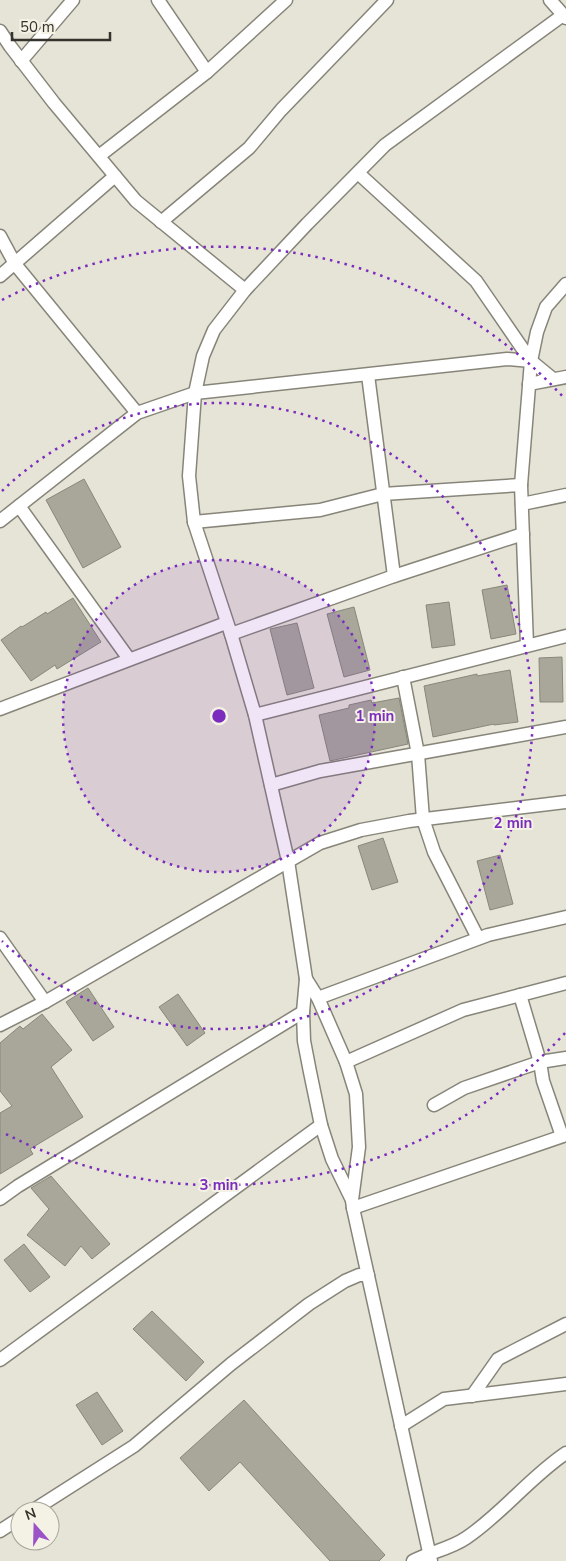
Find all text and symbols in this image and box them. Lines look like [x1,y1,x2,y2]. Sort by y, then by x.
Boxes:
scale bar [12,10,110,42]
text: 50 m [20,17,55,37]
text: 1 min [356,706,394,726]
centre of rings [210,707,228,725]
text: 2 min [494,813,532,833]
text: 3 min [200,1175,238,1195]
north arrow [10,1501,60,1551]
text: N [23,1504,39,1525]

